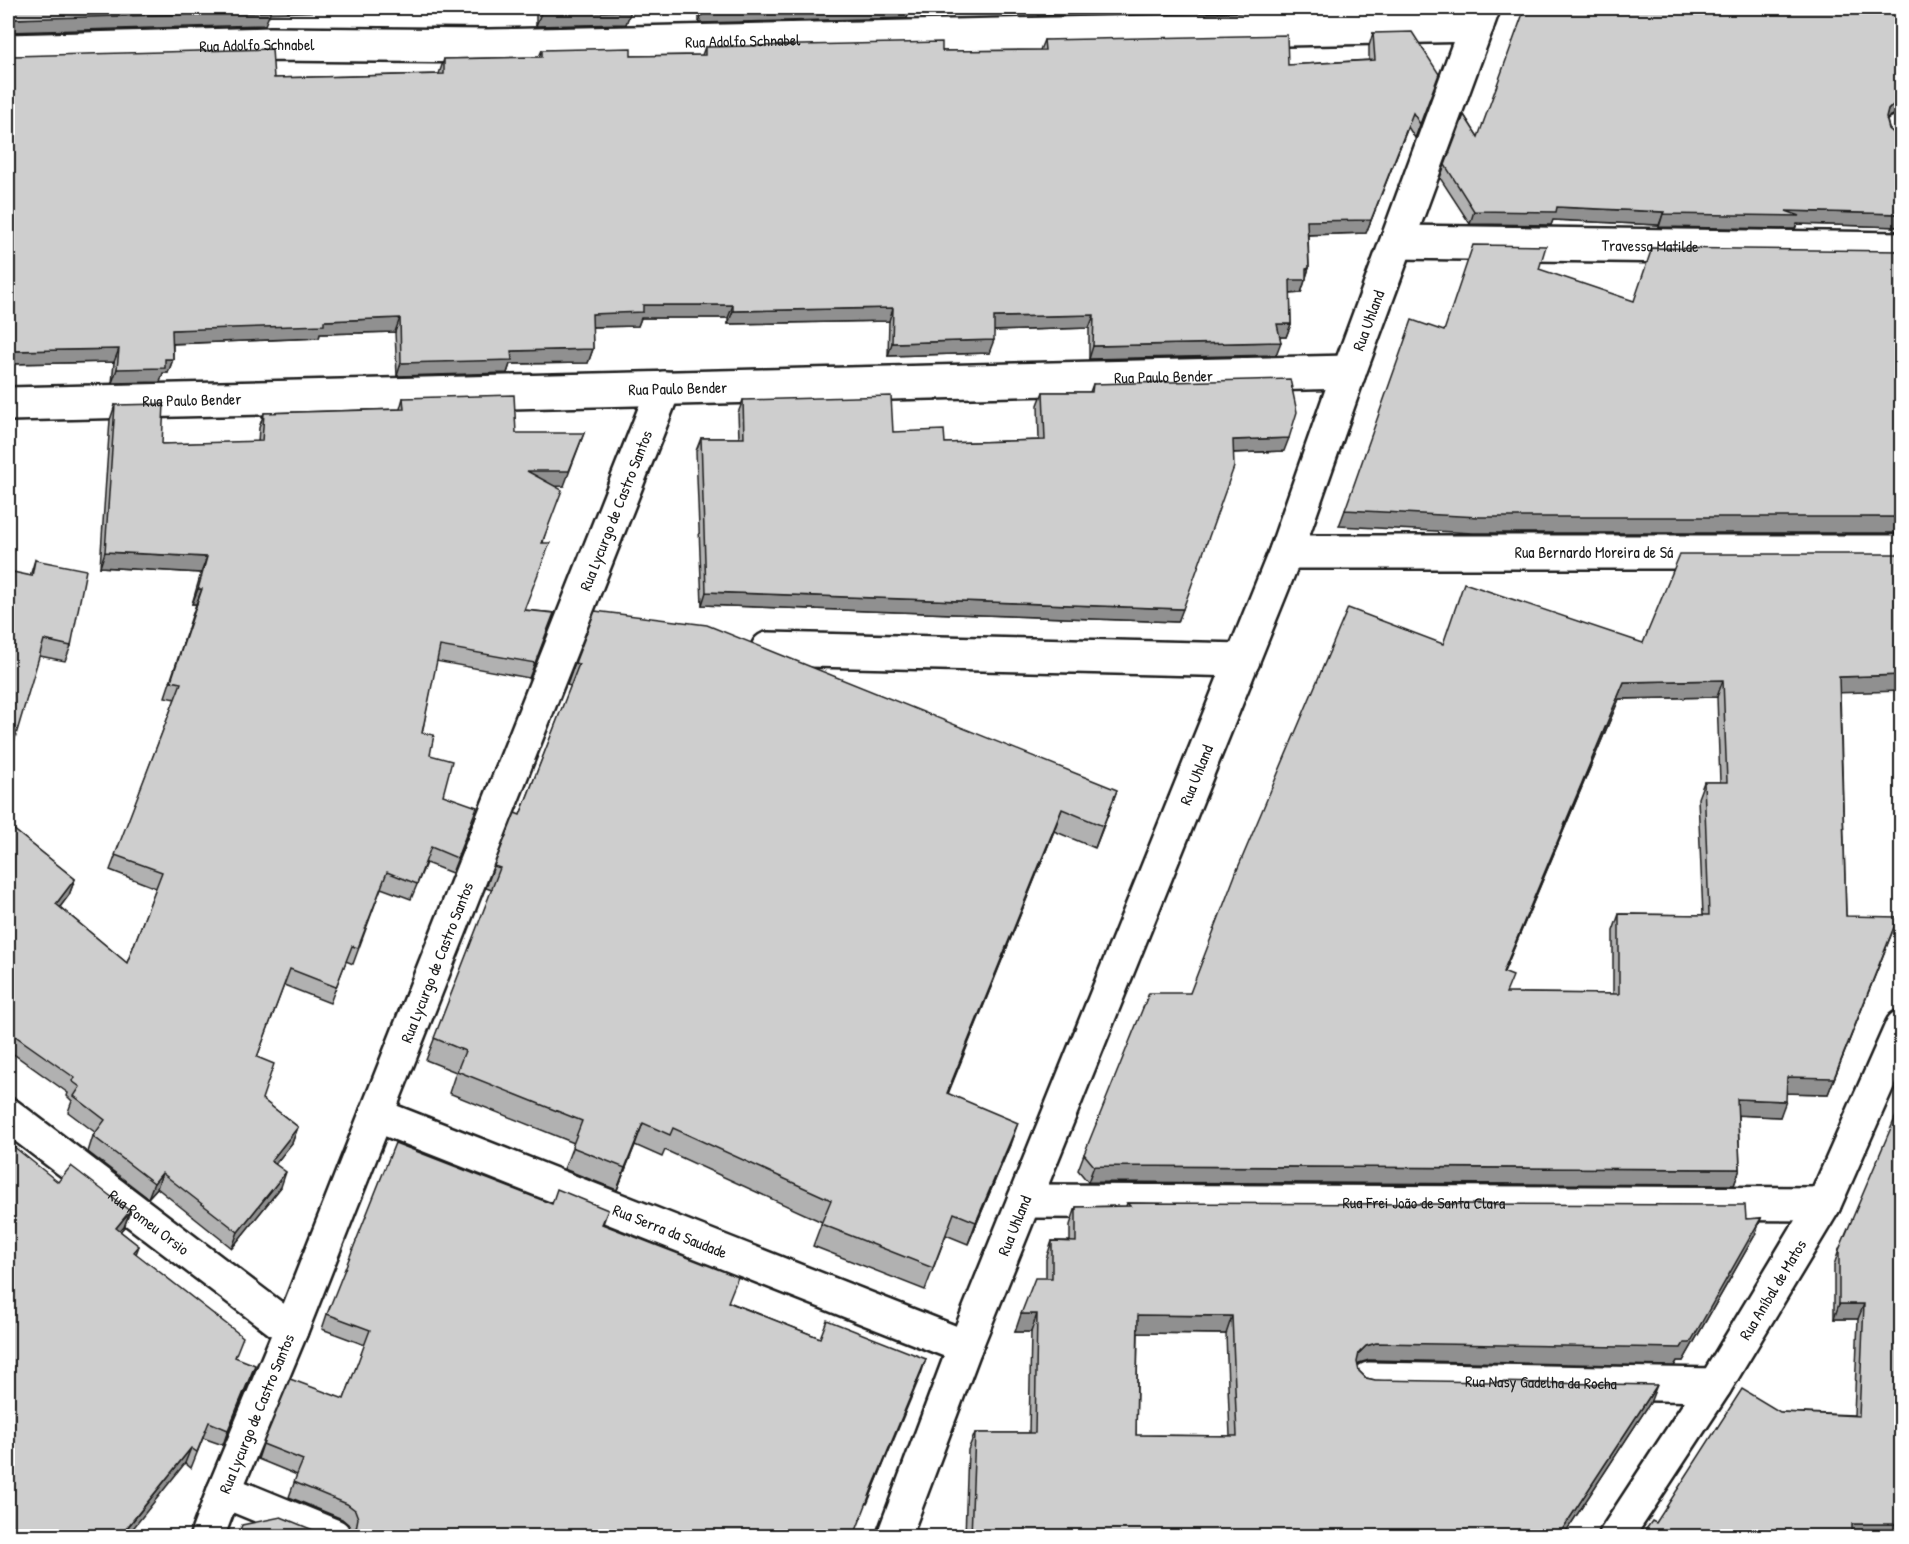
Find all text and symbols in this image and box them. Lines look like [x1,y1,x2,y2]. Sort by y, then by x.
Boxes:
street label: Rua Adolfo Schnabel [685,28,801,53]
street label: Rua Adolfo Schnabel [199,33,315,57]
street label: Travessa Matilde [1601,234,1699,257]
street label: Rua Uhland [1347,287,1389,354]
street label: Rua Paulo Bender [1114,364,1213,389]
street label: Rua Paulo Bender [628,376,728,400]
street label: Rua Paulo Bender [142,387,242,412]
street label: Rua Lycurgo de Castro Santos [574,427,657,594]
street label: Rua Bernardo Moreira de Sá [1515,541,1673,563]
street label: Rua Uhland [1174,741,1218,808]
street label: Rua Lycurgo de Castro Santos [395,879,478,1046]
street label: Rua Romeu Orsio [104,1184,194,1260]
street label: Rua Frei João de Santa Clara [1343,1191,1505,1214]
street label: Rua Uhland [992,1192,1036,1259]
street label: Rua Serra da Saudade [610,1198,731,1263]
street label: Rua Aníbal de Matos [1734,1235,1811,1344]
street label: Rua Lycurgo de Castro Santos [213,1330,299,1497]
street label: Rua Nasy Gadelha da Rocha [1465,1370,1617,1394]

